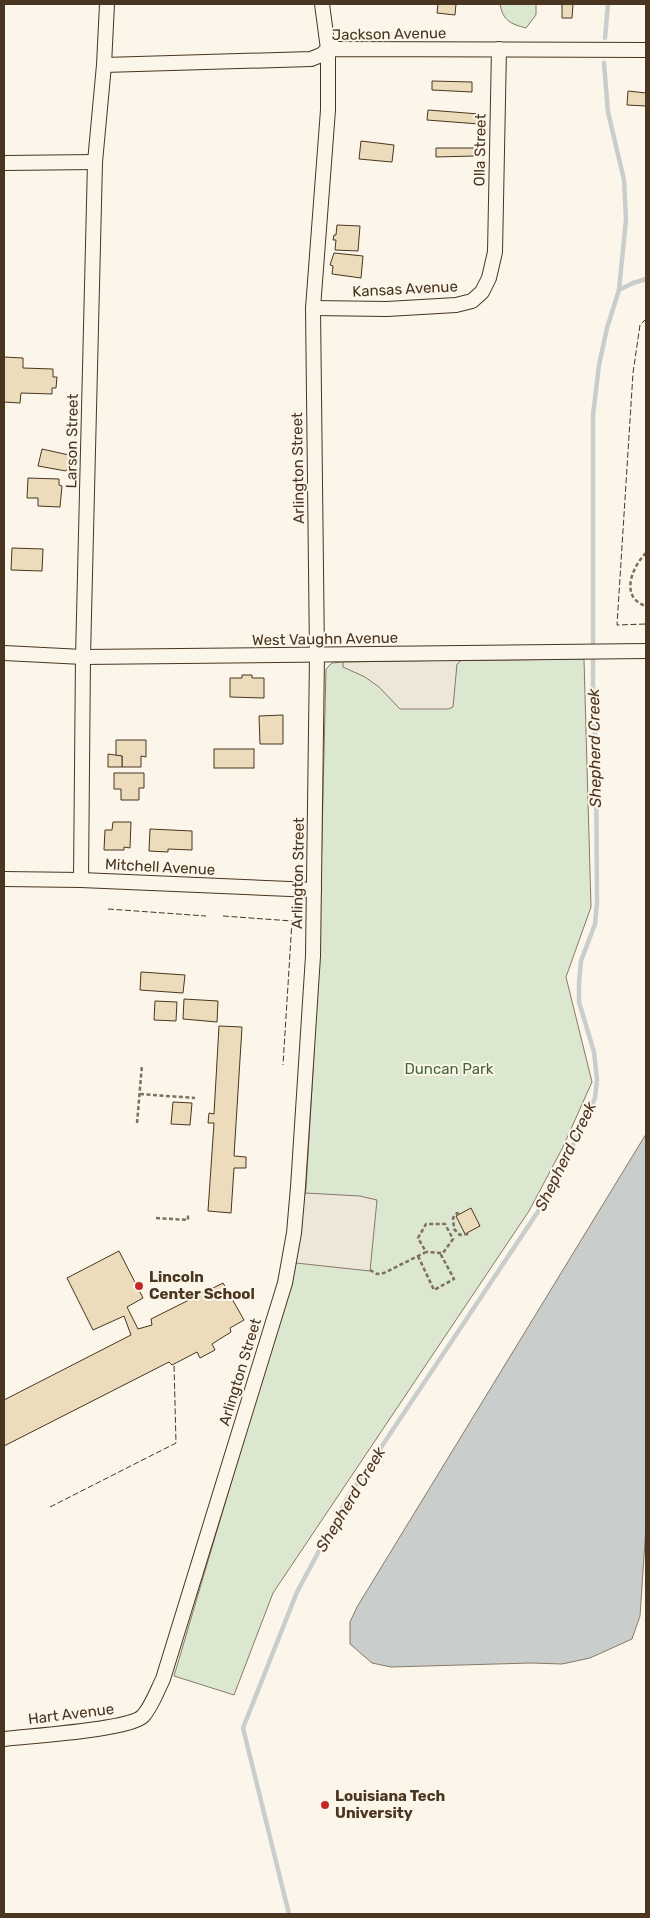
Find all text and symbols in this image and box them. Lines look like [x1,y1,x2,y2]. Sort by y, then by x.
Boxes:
street label: Jackson Avenue [331,24,447,44]
street label: Olla Street [470,113,490,187]
street label: Kansas Avenue [352,277,458,301]
street label: Larson Street [62,393,82,489]
street label: Arlington Street [288,412,308,524]
street label: West Vaughn Avenue [252,629,398,649]
water label: Shepherd Creek [584,688,605,808]
street label: Arlington Street [288,817,308,929]
street label: Mitchell Avenue [104,855,216,879]
park label: Duncan Park [405,1060,494,1078]
water label: Shepherd Creek [531,1098,600,1214]
place label: Lincoln Center School [149,1268,255,1303]
marker: Lincoln Center School [133,1280,145,1292]
street label: Arlington Street [215,1316,265,1428]
water label: Shepherd Creek [312,1443,390,1555]
street label: Hart Avenue [27,1700,115,1728]
place label: Louisiana Tech University [335,1787,445,1822]
marker: Louisiana Tech University [319,1799,331,1811]

